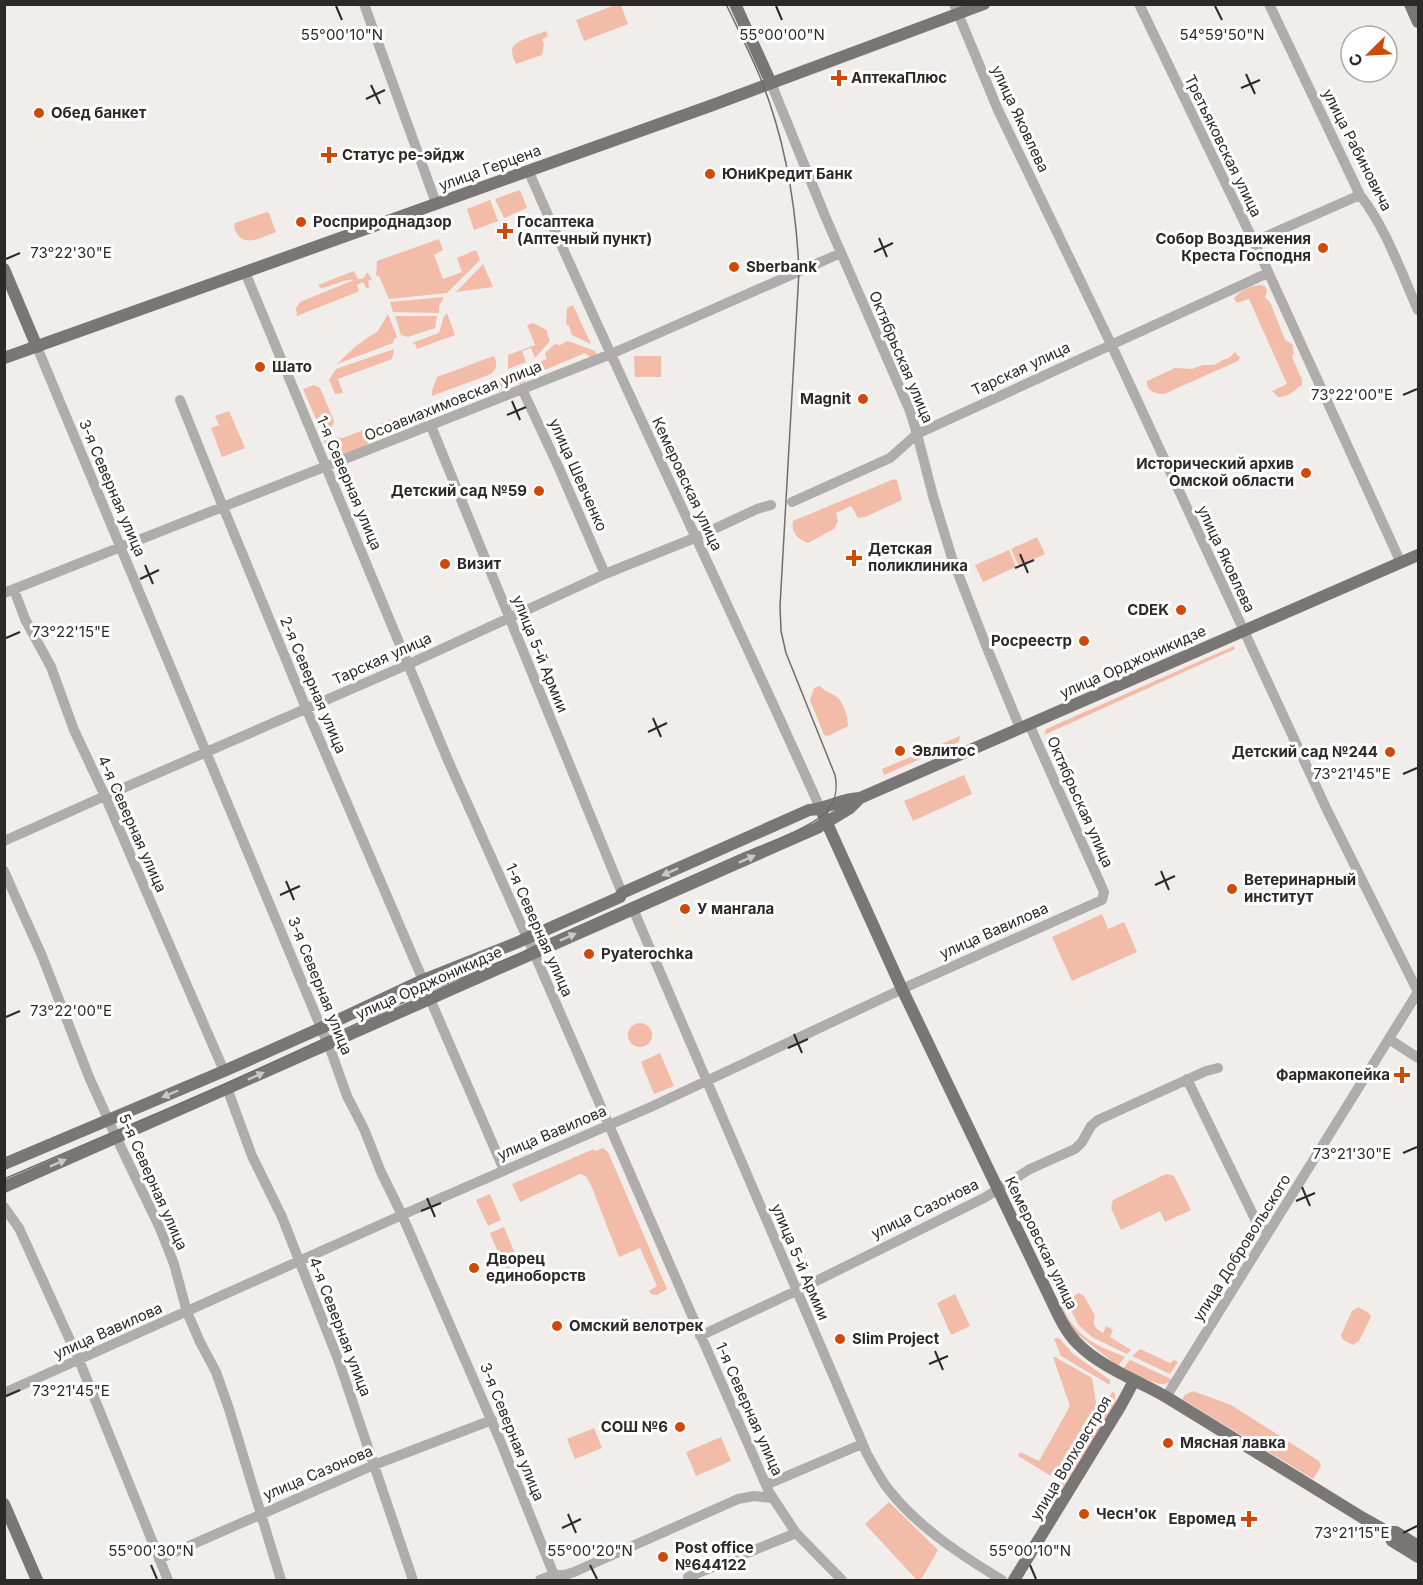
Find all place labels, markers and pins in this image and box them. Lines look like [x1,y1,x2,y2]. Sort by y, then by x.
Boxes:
place label: АптекаПлюс [851,68,947,87]
marker: АптекаПлюс [832,71,846,85]
place label: Обед банкет [51,103,147,122]
marker: Обед банкет [32,106,46,120]
place label: Статус ре-эйдж [342,145,465,164]
marker: Статус ре-эйдж [320,146,338,164]
place label: ЮниКредит Банк [722,164,853,183]
marker: ЮниКредит Банк [703,167,717,181]
place label: Росприроднадзор [313,212,452,231]
place label: Госаптека (Аптечный пункт) [517,212,652,248]
marker: Росприроднадзор [294,215,308,229]
marker: Госаптека (Аптечный пункт) [498,224,512,238]
place label: Собор Воздвижения Креста Господня [1155,229,1311,265]
marker: Собор Воздвижения Креста Господня [1316,241,1330,255]
place label: Sberbank [746,257,817,276]
marker: Sberbank [727,260,741,274]
place label: Шато [272,357,312,376]
marker: Шато [253,360,267,374]
place label: Magnit [800,389,852,408]
marker: Magnit [856,392,870,406]
place label: Исторический архив Омской области [1136,454,1294,490]
marker: Исторический архив Омской области [1299,466,1313,480]
place label: Детский сад №59 [391,481,527,500]
marker: Детский сад №59 [532,484,546,498]
place label: Детская поликлиника [868,539,968,575]
marker: Детская поликлиника [845,549,863,567]
place label: Визит [457,554,501,573]
marker: Визит [438,557,452,571]
place label: CDEK [1127,600,1169,619]
marker: CDEK [1174,603,1188,617]
place label: Росреестр [991,631,1072,650]
marker: Росреестр [1077,634,1091,648]
place label: Эвлитос [912,741,976,760]
place label: Детский сад №244 [1232,742,1378,761]
marker: Эвлитос [893,744,907,758]
marker: Детский сад №244 [1383,745,1397,759]
place label: Ветеринарный институт [1244,870,1356,906]
marker: Ветеринарный институт [1225,882,1239,896]
place label: У мангала [697,899,774,918]
marker: У мангала [678,902,692,916]
place label: Pyaterochka [601,944,693,963]
marker: Pyaterochka [582,947,596,961]
place label: Фармакопейка [1276,1065,1390,1084]
marker: Фармакопейка [1395,1068,1409,1082]
place label: Дворец единоборств [486,1249,586,1285]
marker: Дворец единоборств [467,1261,481,1275]
place label: Омский велотрек [569,1316,704,1335]
marker: Омский велотрек [550,1319,564,1333]
place label: Slim Project [852,1329,940,1348]
marker: Slim Project [833,1332,847,1346]
place label: СОШ №6 [601,1417,668,1436]
marker: СОШ №6 [673,1420,687,1434]
place label: Мясная лавка [1180,1433,1286,1452]
marker: Мясная лавка [1161,1436,1175,1450]
place label: Чесн'ок [1096,1504,1157,1523]
marker: Чесн'ок [1077,1507,1091,1521]
place label: Евромед [1168,1509,1236,1528]
marker: Евромед [1240,1510,1258,1528]
place label: Post office №644122 [675,1538,754,1574]
marker: Post office №644122 [656,1550,670,1564]

